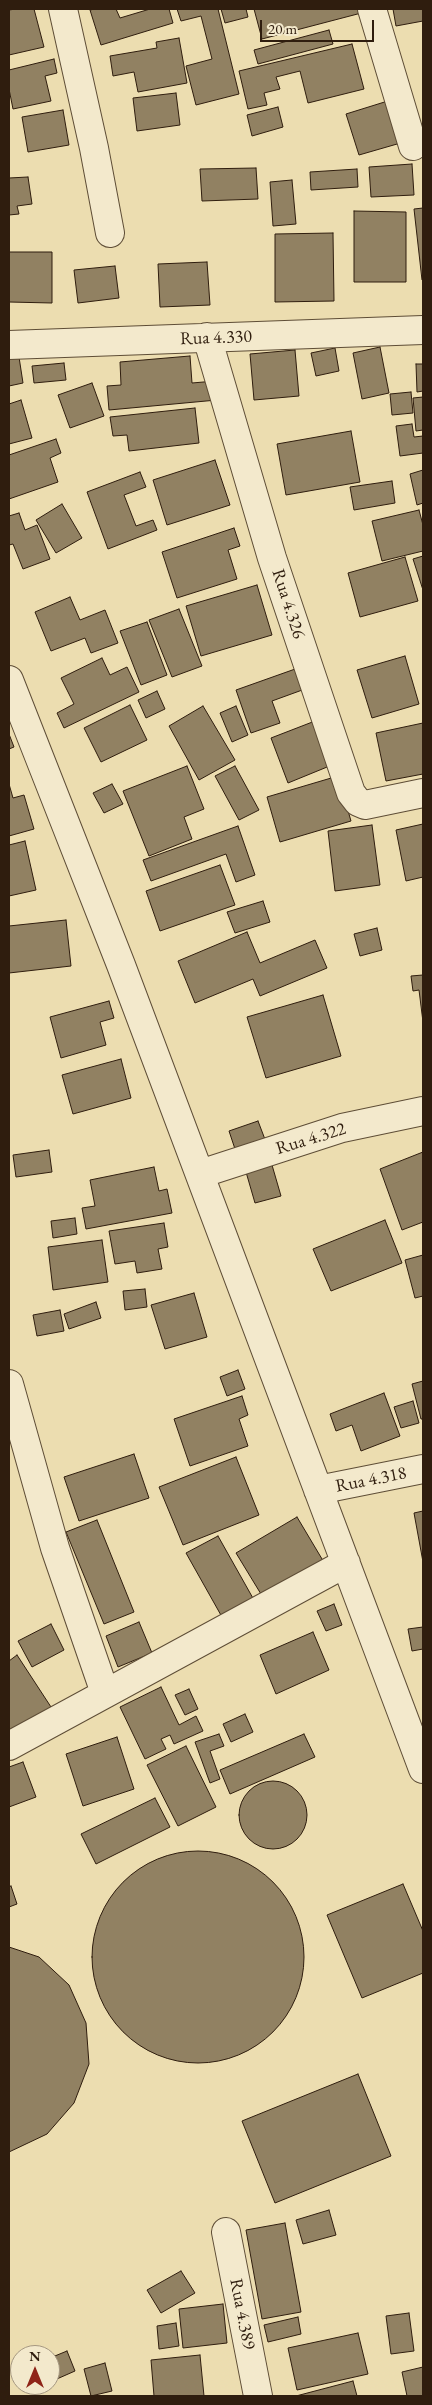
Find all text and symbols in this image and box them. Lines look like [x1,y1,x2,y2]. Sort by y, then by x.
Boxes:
scale bar [262,10,376,42]
text: 20 m [268,19,297,38]
street label: Rua 4.330 [180,326,252,350]
street label: Rua 4.326 [267,567,309,641]
street label: Rua 4.322 [274,1118,348,1160]
street label: Rua 4.318 [334,1463,408,1497]
street label: Rua 4.389 [225,2277,259,2351]
north arrow [10,2345,60,2395]
text: N [29,2347,41,2365]

